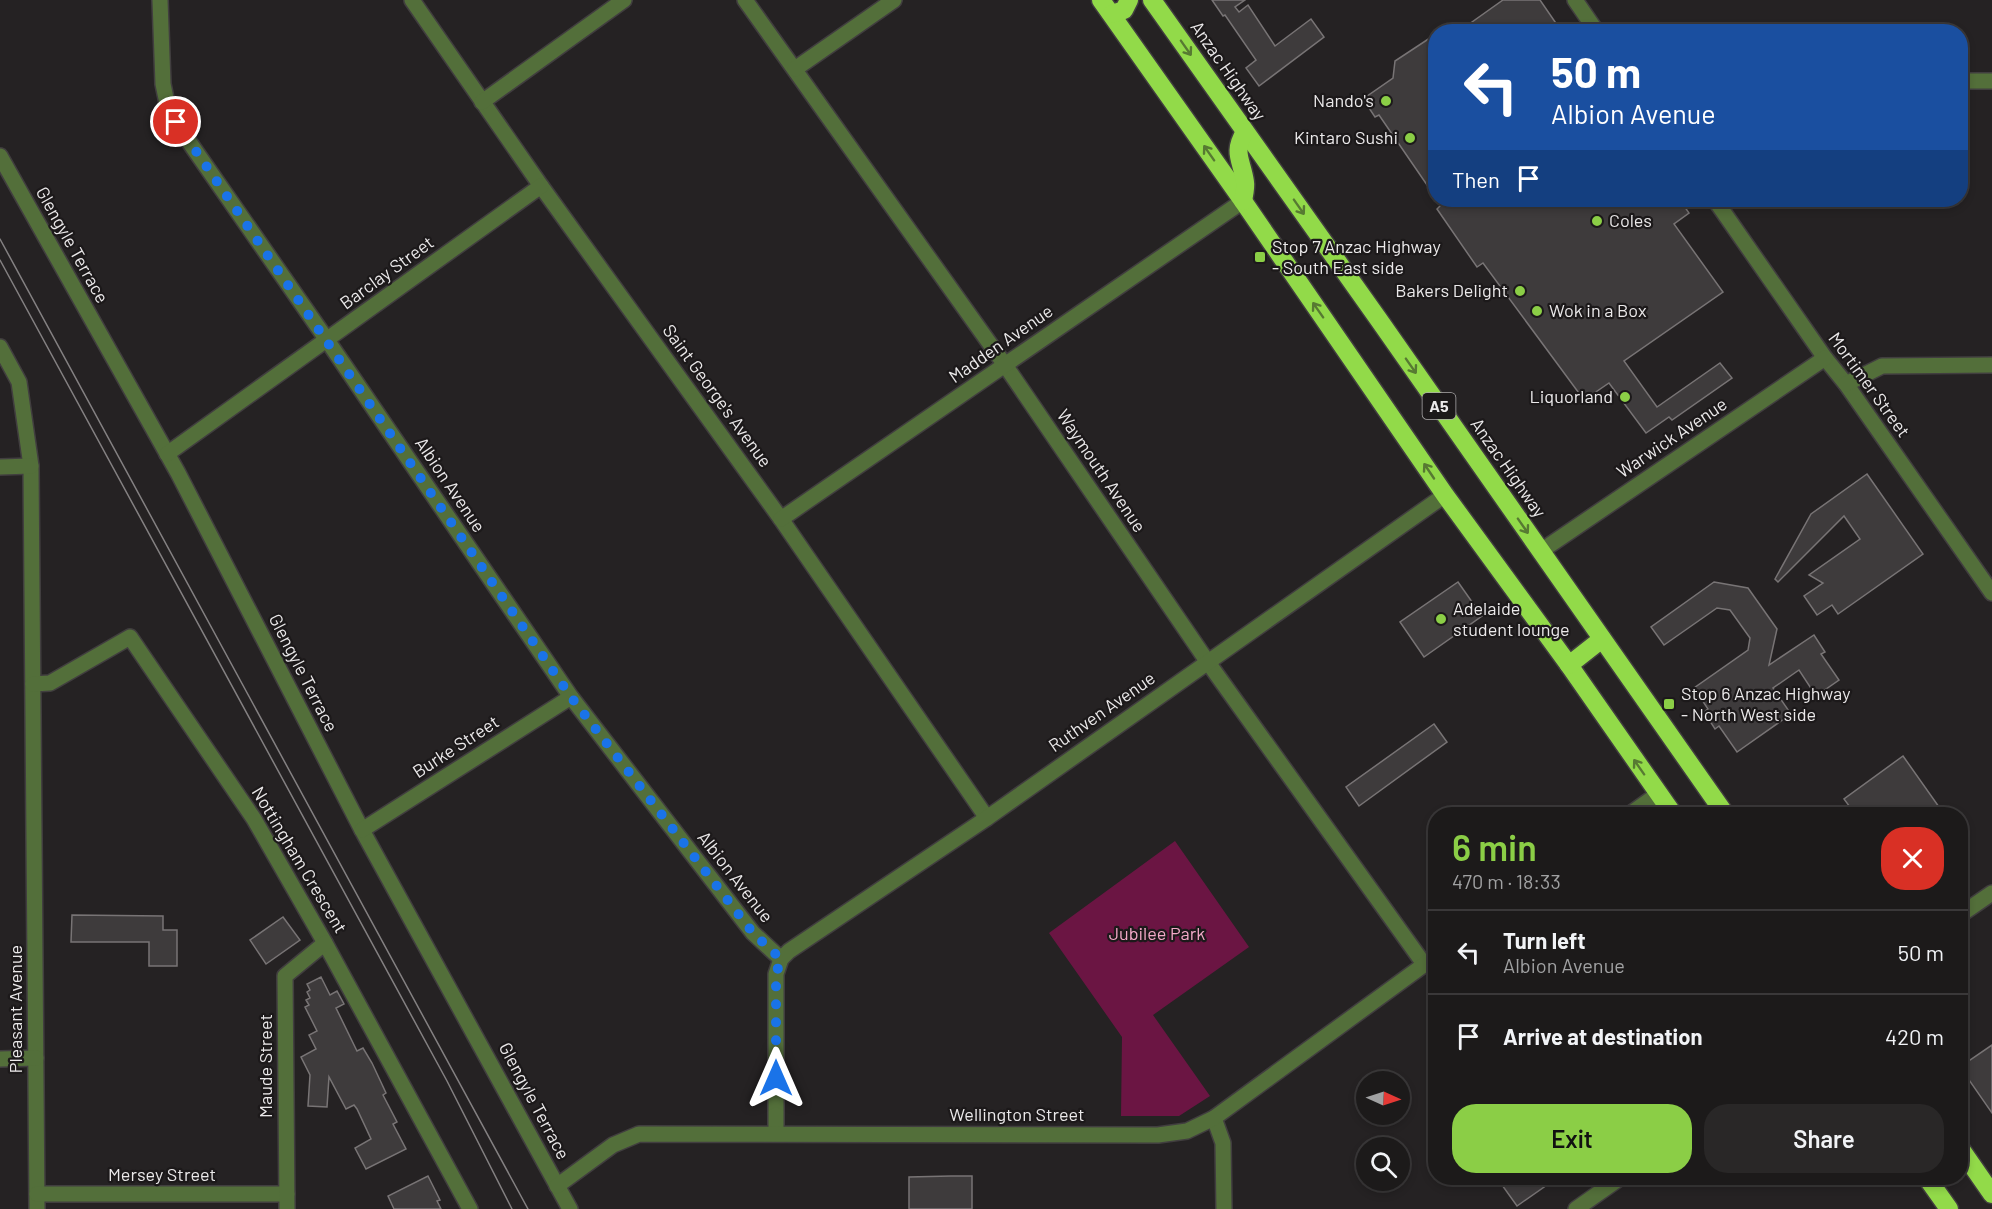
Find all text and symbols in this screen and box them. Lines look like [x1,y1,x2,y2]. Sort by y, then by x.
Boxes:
street label: Anzac Highway [1186,16,1271,124]
one-way arrow [1180,39,1192,55]
text: 50 m [1551,46,1641,96]
icon: left [1452,48,1530,126]
place label: Nando's [1313,89,1374,111]
marker: Nando's [1379,94,1393,108]
pin [150,96,201,147]
text: Albion Avenue [1551,97,1716,129]
icon: arrive [159,105,192,138]
place label: Kintaro Sushi [1294,126,1398,148]
marker: Kintaro Sushi [1403,131,1417,145]
one-way arrow [1203,146,1215,162]
icon: arrive [1512,162,1545,195]
text: Then [1452,166,1500,192]
street label: Glengyle Terrace [32,183,114,306]
one-way arrow [1293,198,1305,214]
place label: Coles [1609,209,1652,231]
marker: Coles [1590,214,1604,228]
street label: Barclay Street [335,231,438,314]
place label: Stop 7 Anzac Highway - South East side [1272,235,1441,278]
marker: Stop 7 Anzac Highway - South East side [1253,250,1267,264]
place label: Bakers Delight [1395,279,1508,301]
marker: Bakers Delight [1513,284,1527,298]
street label: Madden Avenue [944,299,1057,387]
place label: Wok in a Box [1549,299,1647,321]
one-way arrow [1312,303,1324,319]
marker: Wok in a Box [1530,304,1544,318]
street label: Saint George's Avenue [659,320,777,471]
street label: Mortimer Street [1824,328,1915,441]
one-way arrow [1405,357,1417,374]
place label: Liquorland [1529,385,1613,407]
marker: Liquorland [1618,390,1632,404]
street label: Warwick Avenue [1612,392,1731,482]
road number: A5 [1422,393,1456,419]
street label: Waymouth Avenue [1053,405,1151,536]
street label: Anzac Highway [1466,413,1551,521]
street label: Albion Avenue [411,433,491,536]
one-way arrow [1423,463,1435,480]
one-way arrow [1517,517,1529,533]
place label: Adelaide student lounge [1453,597,1570,640]
street label: Glengyle Terrace [265,610,343,735]
marker: Adelaide student lounge [1434,612,1448,626]
street label: Ruthven Avenue [1044,666,1159,756]
place label: Stop 6 Anzac Highway - North West side [1681,682,1851,725]
marker: Stop 6 Anzac Highway - North West side [1662,697,1676,711]
street label: Burke Street [408,710,503,782]
one-way arrow [1633,759,1645,775]
street label: Nottingham Crescent [247,782,352,937]
text: 6 min [1452,825,1537,868]
street label: Albion Avenue [693,826,778,926]
button: close [1881,827,1944,890]
text: 470 m · 18:33 [1452,869,1561,893]
park label: Jubilee Park [1109,922,1205,944]
text: Turn left [1503,927,1586,953]
icon: left [1452,936,1485,969]
text: 50 m [1898,939,1944,965]
street label: Pleasant Avenue [4,945,26,1073]
text: Albion Avenue [1503,953,1625,977]
street label: Maude Street [254,1014,276,1118]
icon: arrive [1452,1020,1485,1053]
text: Arrive at destination [1503,1023,1702,1049]
text: 420 m [1885,1023,1944,1049]
street label: Glengyle Terrace [495,1038,575,1163]
position arrow [744,1046,808,1110]
north arrow [1356,1071,1410,1125]
map controls [1356,1071,1410,1191]
street label: Wellington Street [949,1103,1085,1125]
button: Exit [1452,1104,1692,1173]
button: Share [1704,1104,1944,1173]
button: search [1356,1137,1410,1191]
street label: Mersey Street [108,1163,216,1185]

